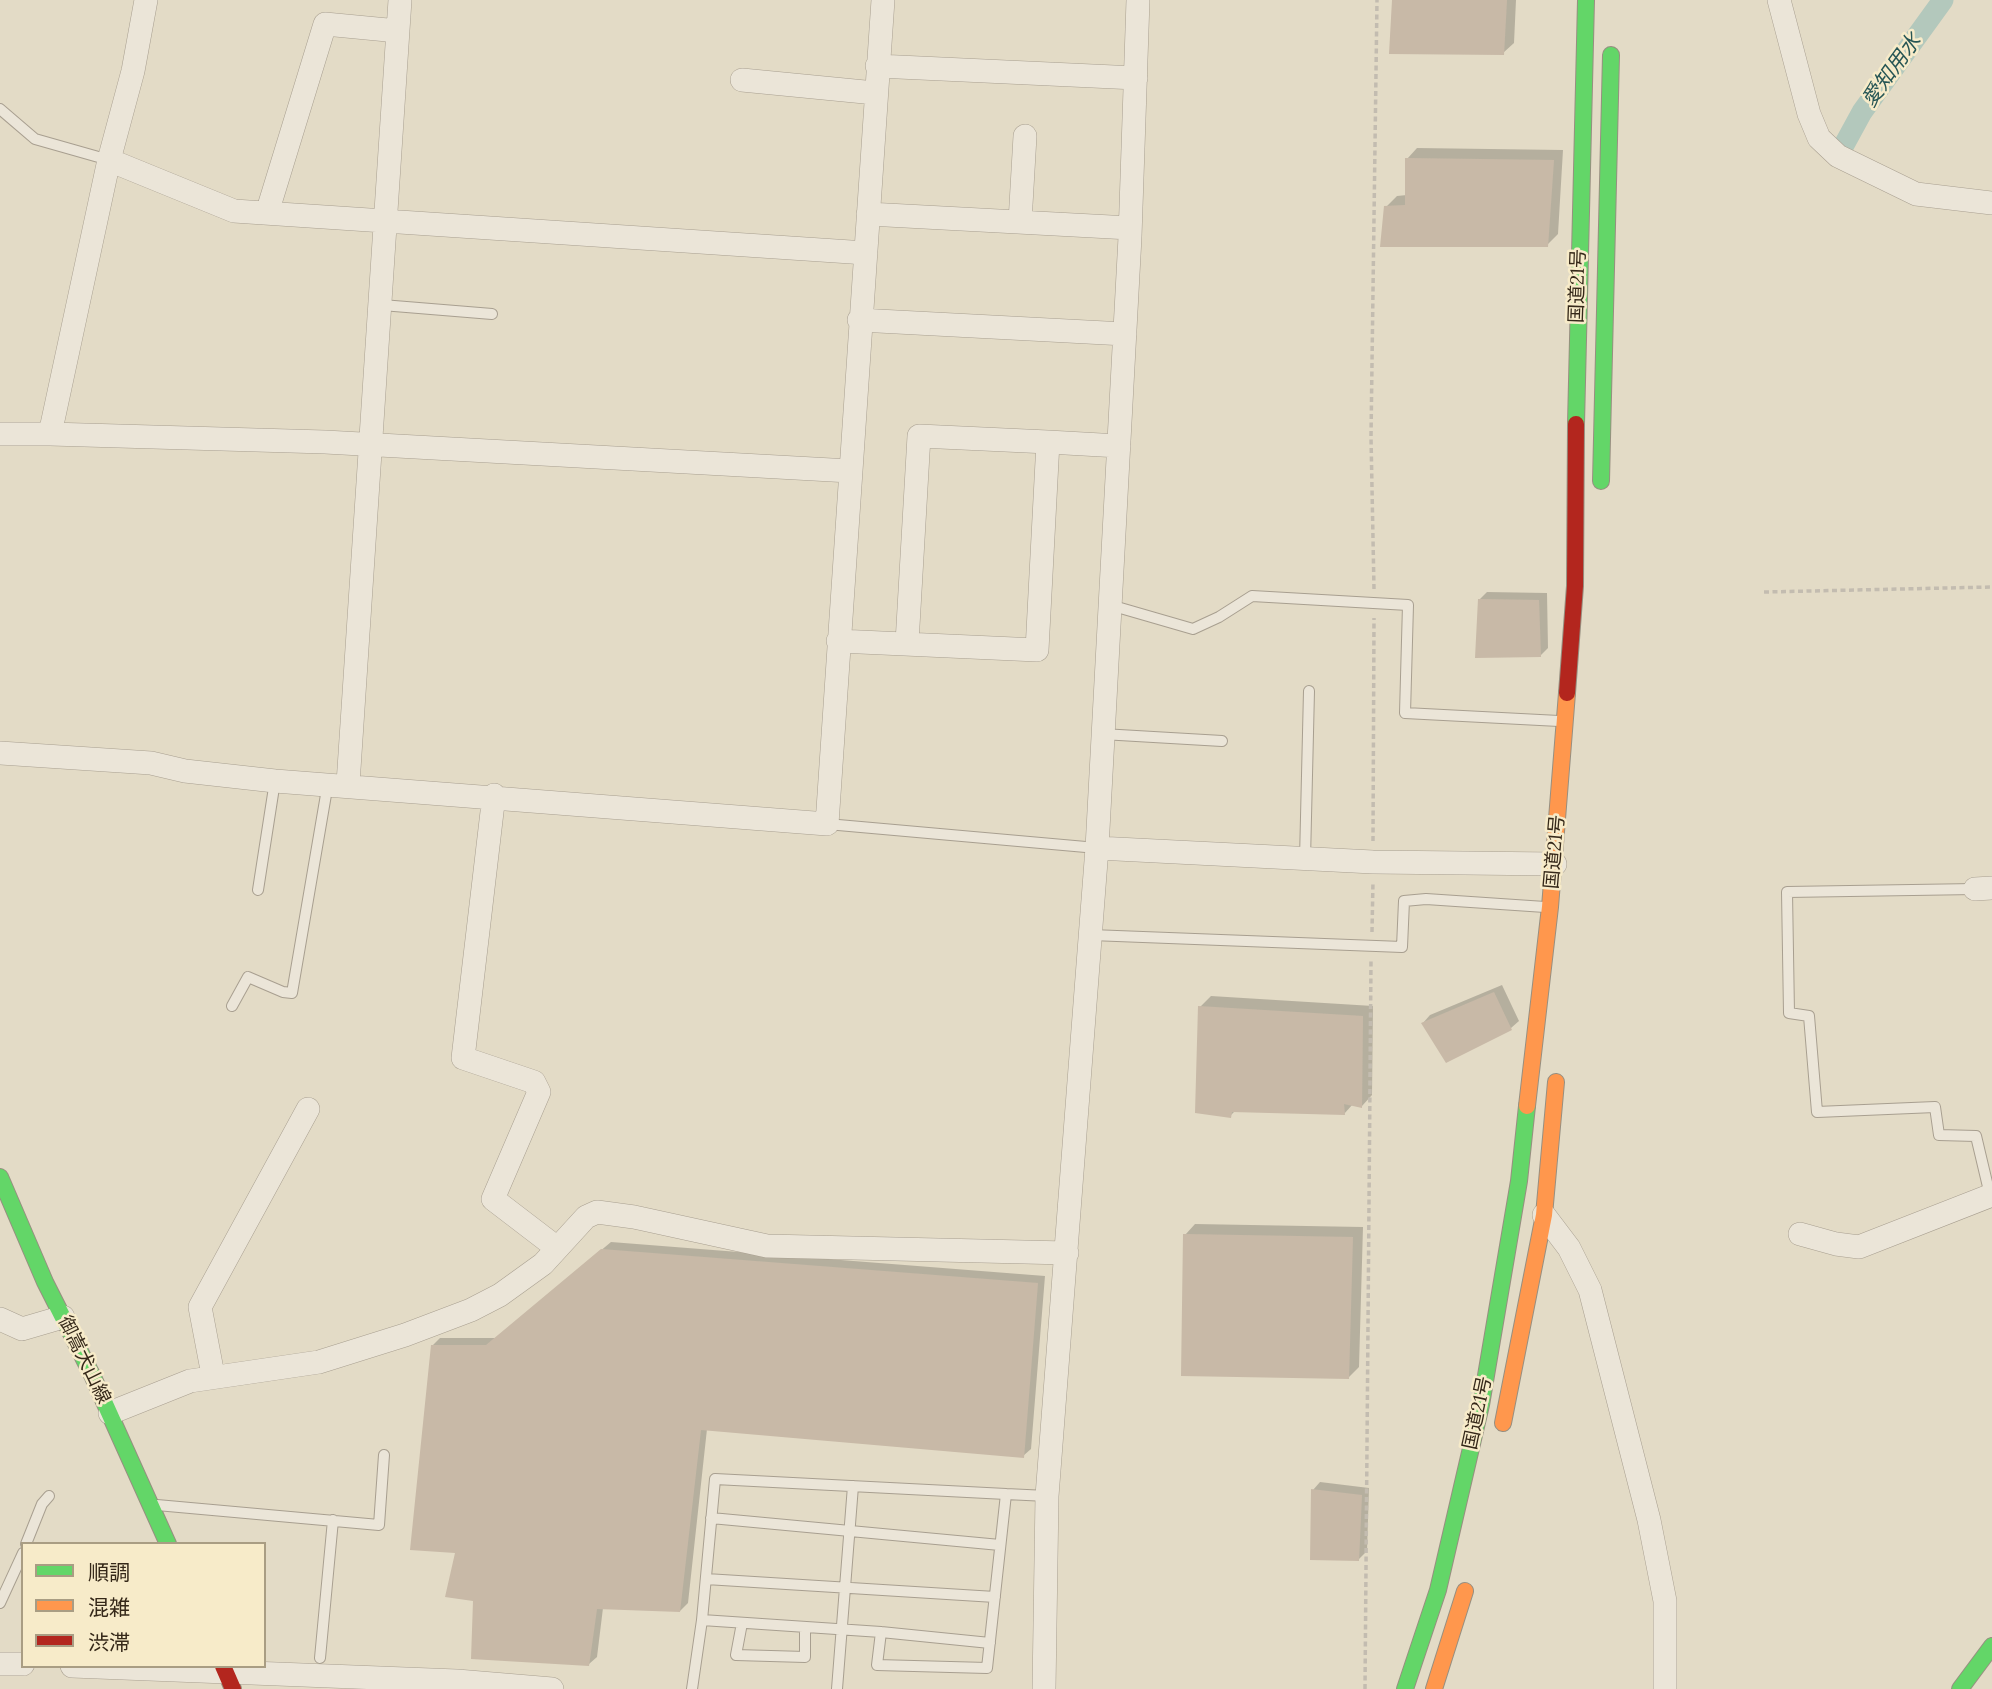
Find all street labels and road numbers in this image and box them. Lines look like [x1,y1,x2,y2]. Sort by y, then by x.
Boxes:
street label: 国道21号 [1565,249,1591,323]
street label: 国道21号 [1540,814,1570,890]
street label: 御嵩犬山線 [53,1312,115,1408]
street label: 国道21号 [1459,1374,1497,1452]

